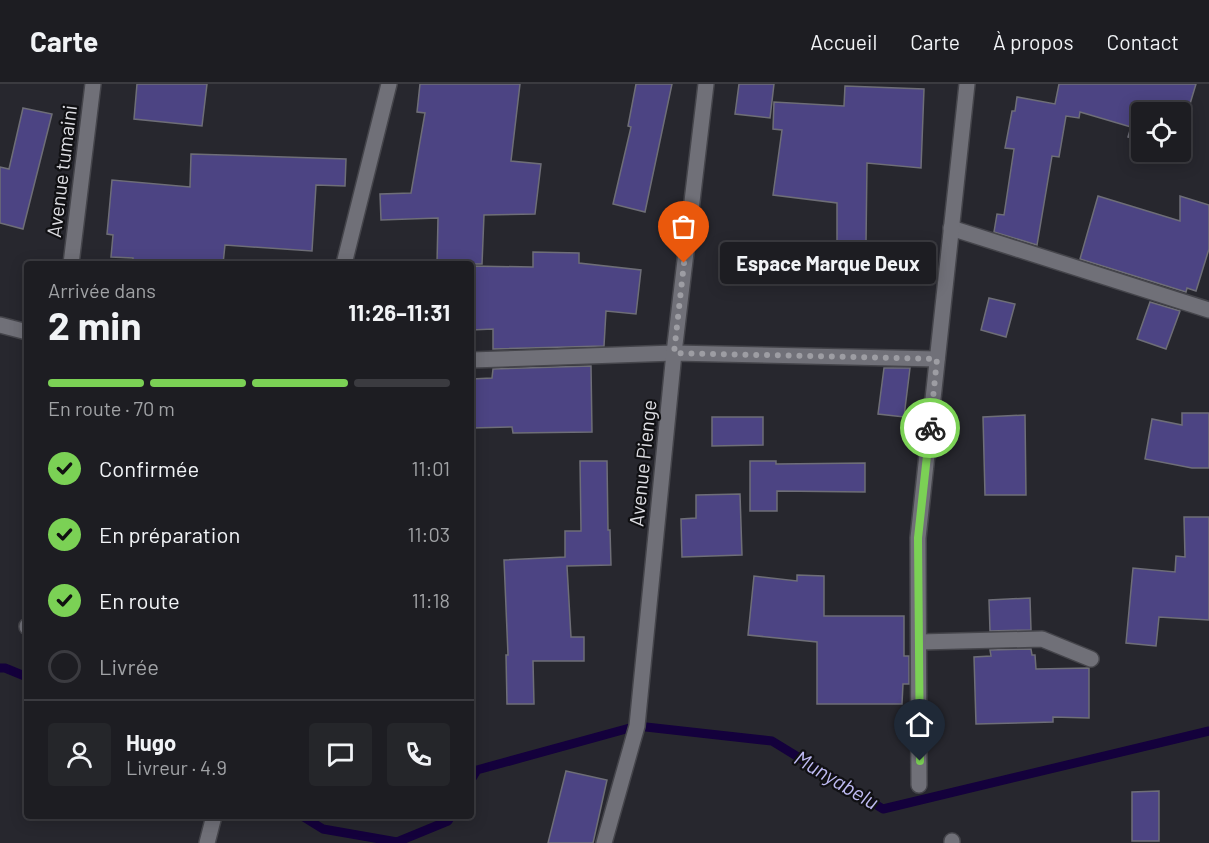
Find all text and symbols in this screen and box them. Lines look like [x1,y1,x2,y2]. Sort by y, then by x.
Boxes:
text: Carte [30,24,98,58]
text: Accueil [810,29,877,54]
text: Carte [910,29,960,54]
text: À propos [993,29,1074,54]
text: Contact [1107,29,1179,54]
map controls [1131,102,1191,162]
button: locate [1131,102,1191,162]
street label: Avenue tumaini [41,103,81,239]
pin [658,201,709,263]
icon: bag [667,210,700,243]
callout: Espace Marque Deux [720,242,936,284]
text: Espace Marque Deux [736,251,920,275]
text: Arrivée dans [48,278,156,302]
text: 11:26–11:31 [348,299,450,325]
text: 2 min [48,301,141,348]
text: En route · 70 m [48,396,175,420]
street label: Avenue Pienge [623,398,661,528]
courier [900,398,960,458]
icon: bike [914,412,947,445]
icon: check [48,452,81,485]
text: Confirmée [99,455,199,481]
text: 11:01 [411,456,450,480]
icon: check [48,518,81,551]
text: En préparation [99,521,240,547]
text: 11:03 [408,522,450,546]
icon: check [48,584,81,617]
text: En route [99,587,180,613]
text: 11:18 [412,588,450,612]
text: Livrée [99,653,159,679]
pin [894,699,945,761]
icon: home [903,708,936,741]
button: person [48,723,111,786]
button: chat [309,723,372,786]
button: phone [387,723,450,786]
text: Hugo [126,729,176,755]
water label: Munyabelu [790,744,884,814]
text: Livreur · 4.9 [126,755,227,779]

